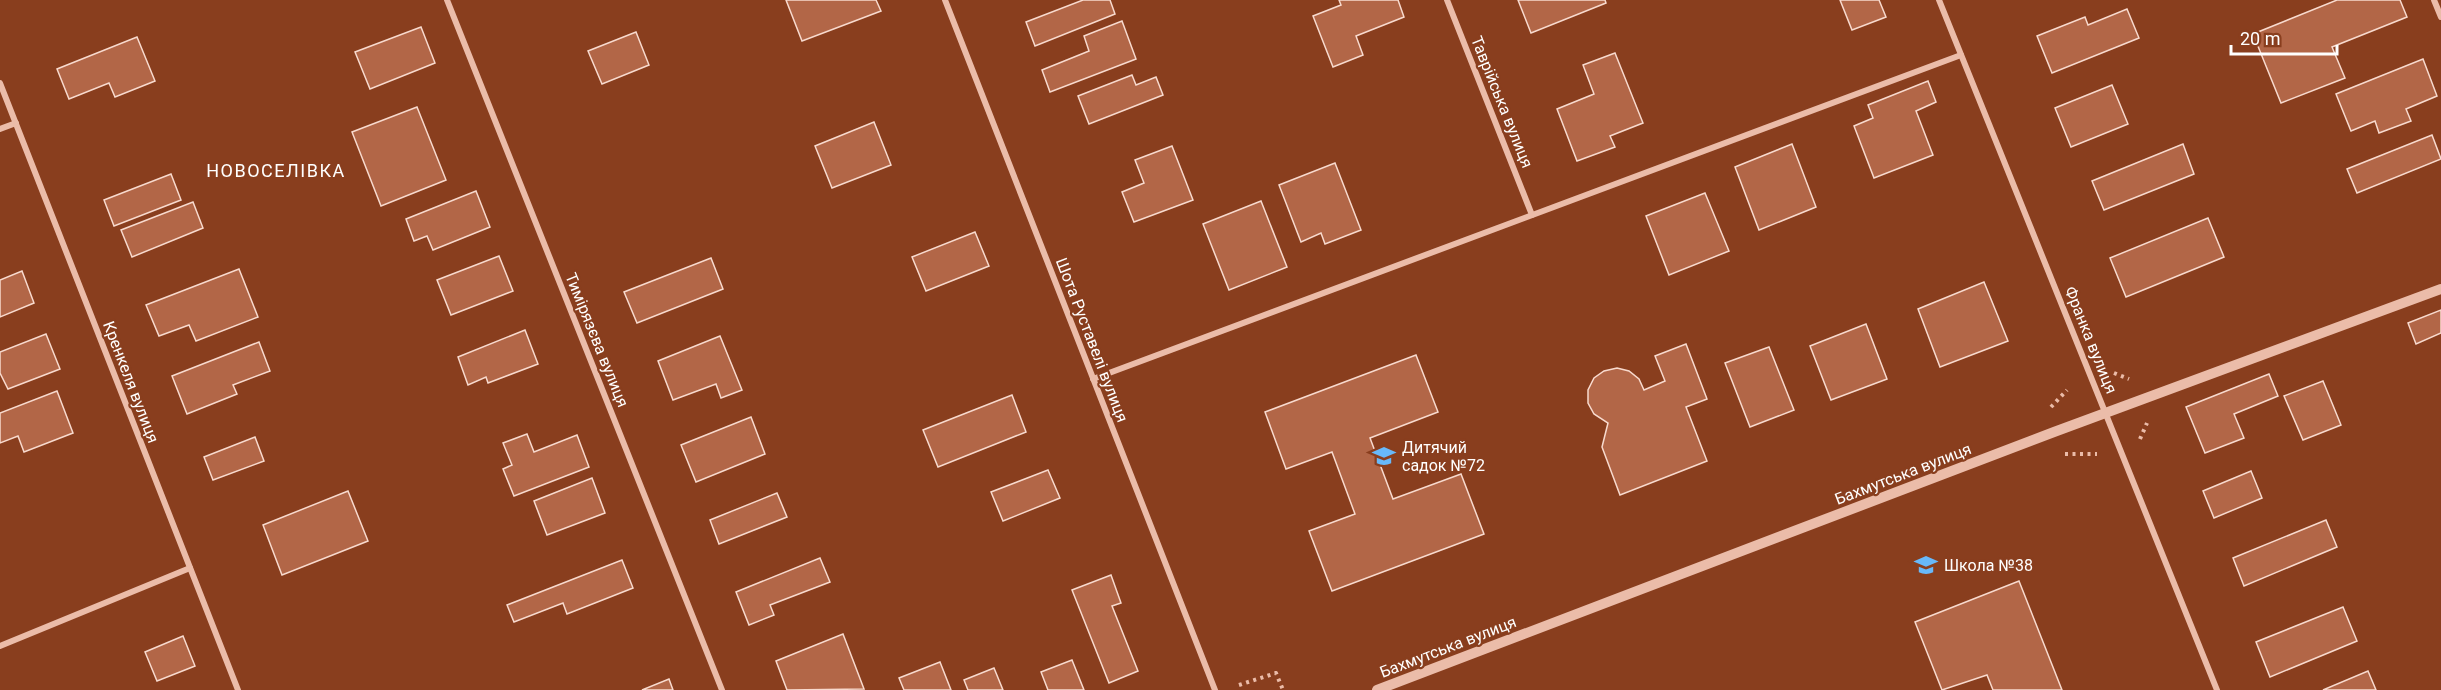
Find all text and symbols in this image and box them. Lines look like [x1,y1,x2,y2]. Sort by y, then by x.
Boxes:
scale bar [2231,18,2338,56]
text: 20 m [2240,28,2280,49]
street label: Таврійська вулиця [1467,33,1537,171]
district label: НОВОСЕЛІВКА [206,160,346,181]
street label: Шота Руставелі вулиця [1052,255,1132,425]
street label: Тимірязєва вулиця [561,270,633,410]
street label: Франка вулиця [2061,284,2121,396]
street label: Кренкеля вулиця [99,318,163,446]
place label: Дитячий садок №72 [1402,438,1485,475]
street label: Бахмутська вулиця [1832,439,1974,509]
school or university icon: Дитячий садок №72 [1371,443,1397,469]
school or university icon: Школа №38 [1913,552,1939,578]
place label: Школа №38 [1944,556,2033,575]
street label: Бахмутська вулиця [1377,612,1519,682]

